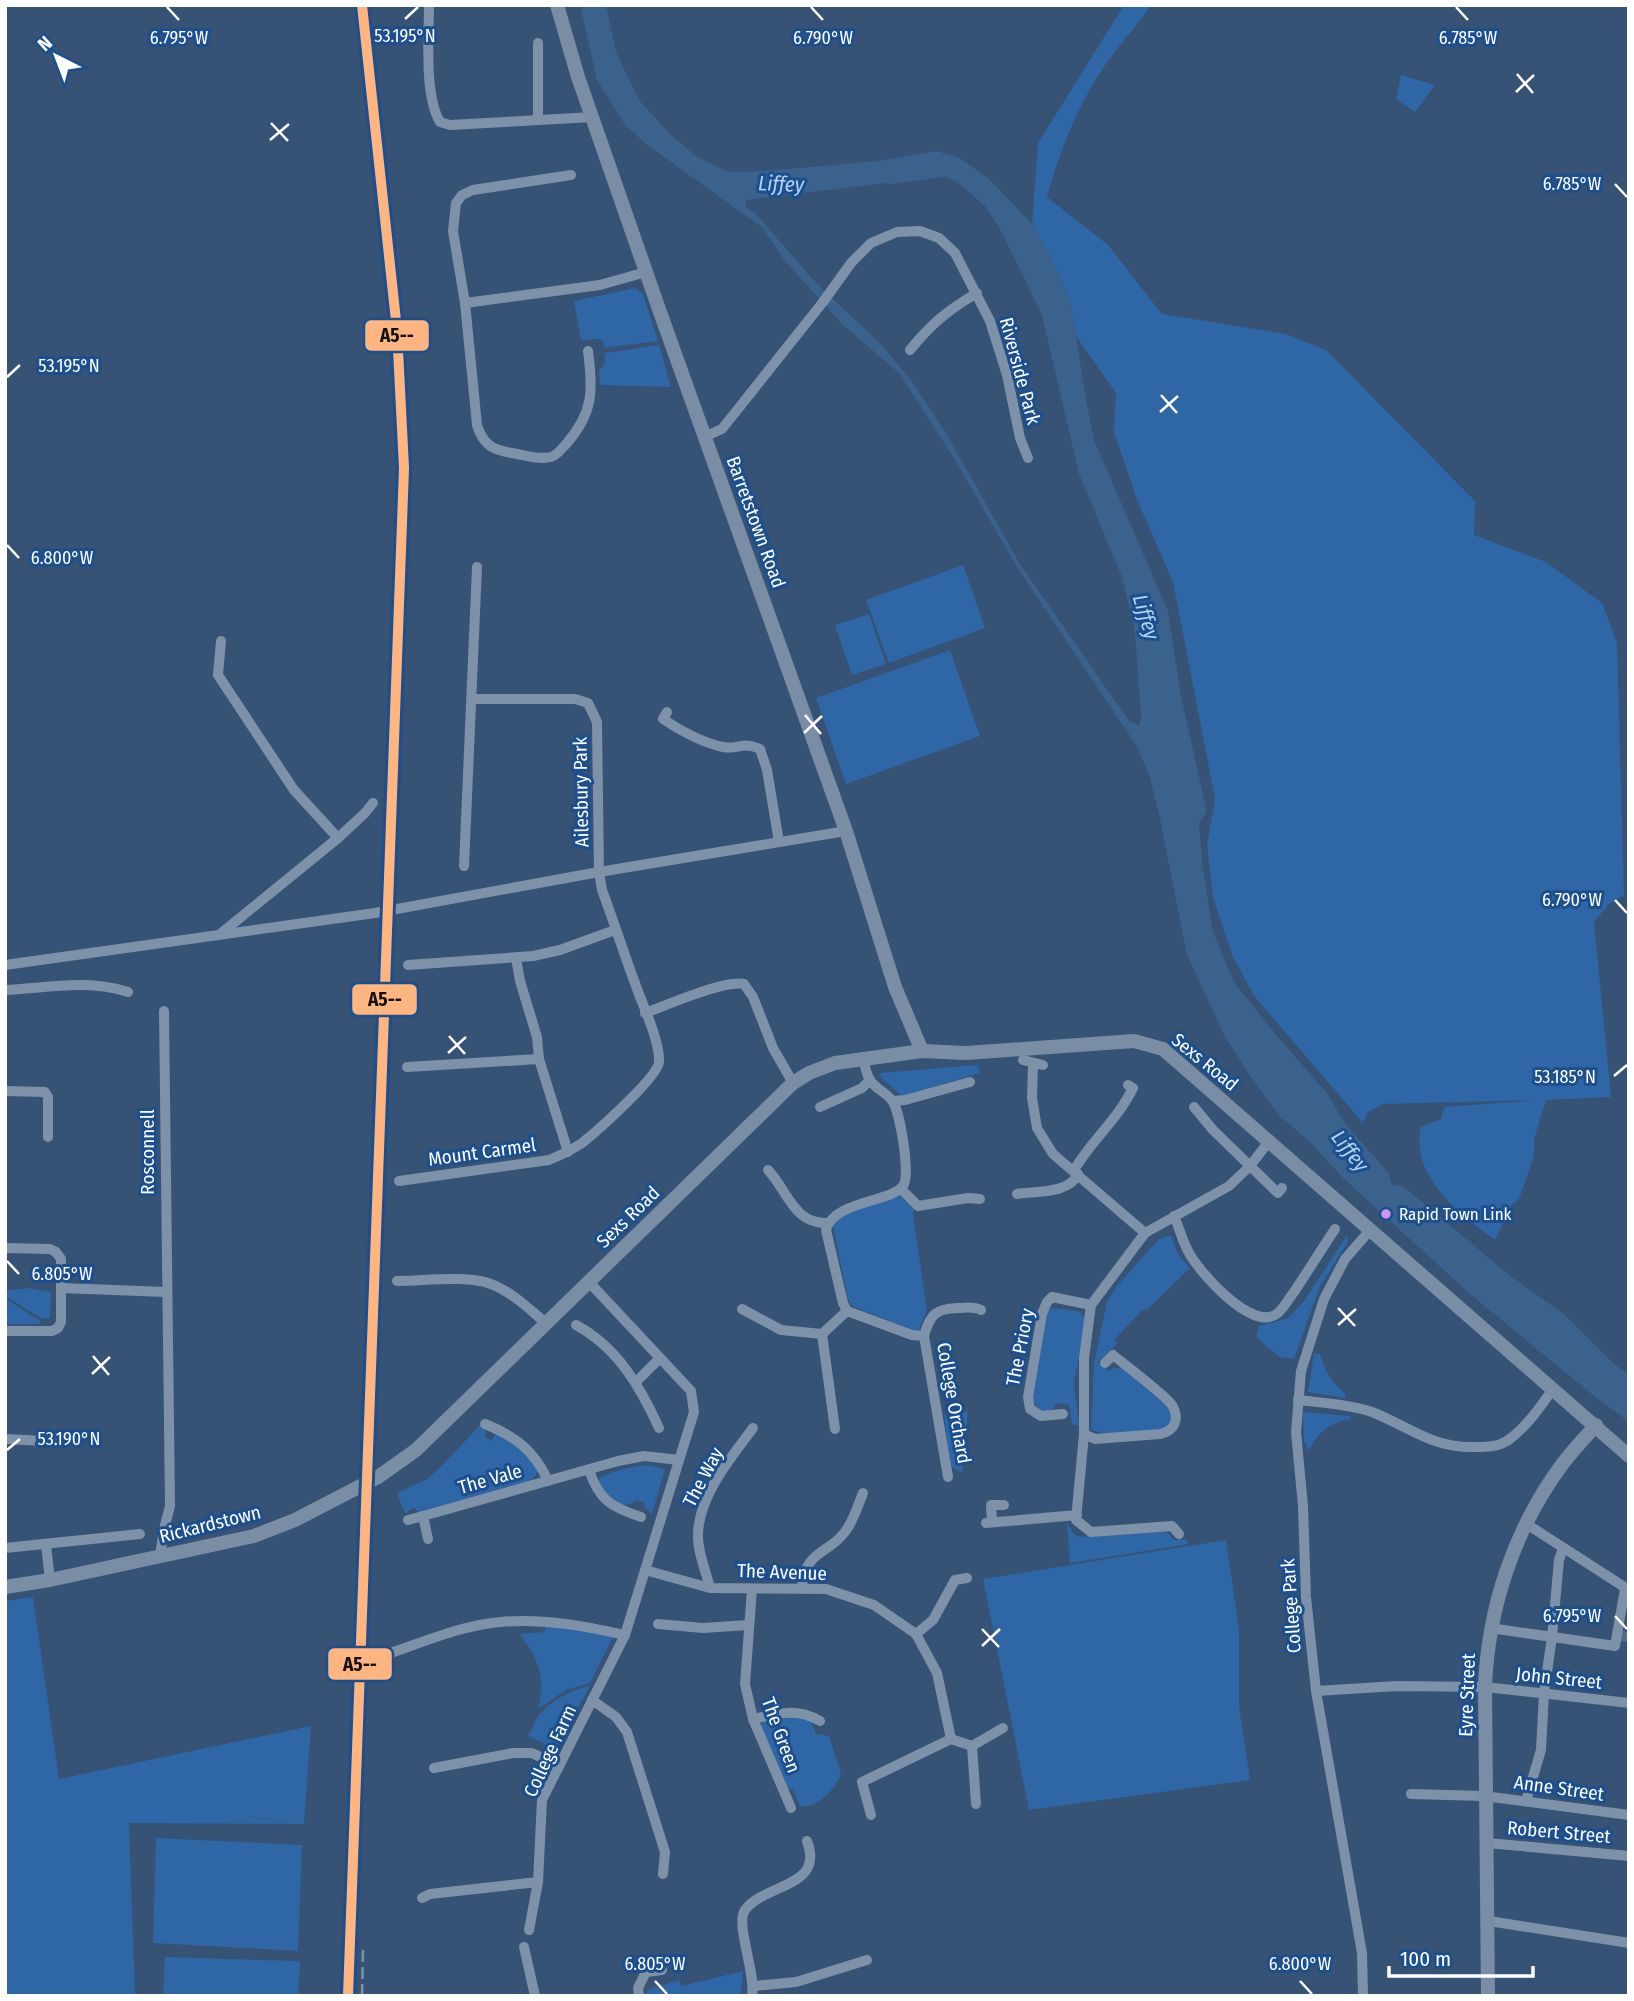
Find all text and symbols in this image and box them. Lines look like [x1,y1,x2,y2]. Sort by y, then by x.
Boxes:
north arrow [21,21,91,91]
text: 53.195°N [374,25,436,47]
text: 6.795°W [150,27,209,49]
text: 6.790°W [793,27,853,49]
text: 6.785°W [1439,27,1498,49]
text: N [33,31,57,56]
water label: Liffey [758,170,805,198]
text: 6.785°W [1543,173,1602,195]
street label: Riverside Park [995,315,1045,427]
line badge: A5-- [364,319,430,352]
text: A5-- [379,324,414,347]
text: 53.195°N [38,355,100,377]
street label: Barretstown Road [722,453,790,591]
text: 6.800°W [31,547,94,569]
water label: Liffey [1127,591,1165,643]
street label: Ailesbury Park [569,736,593,847]
text: 6.790°W [1542,889,1602,911]
line badge: A5-- [351,983,418,1016]
text: A5-- [367,988,402,1011]
street label: Sexs Road [1167,1028,1243,1096]
text: 53.185°N [1534,1066,1596,1088]
street label: Rosconnell [136,1109,159,1195]
water label: Liffey [1326,1125,1375,1178]
street label: Mount Carmel [427,1133,537,1171]
street label: Sexs Road [592,1181,664,1253]
place label: Rapid Town Link [1399,1204,1512,1225]
marker: Rapid Town Link [1379,1207,1393,1221]
text: 6.805°W [31,1263,93,1285]
street label: The Priory [1001,1306,1039,1388]
street label: College Orchard [932,1341,976,1465]
text: 53.190°N [38,1428,100,1450]
street label: The Way [678,1443,728,1511]
street label: The Vale [456,1459,524,1499]
street label: Rickardstown [157,1500,263,1548]
street label: College Park [1276,1558,1306,1654]
street label: The Avenue [737,1559,827,1585]
text: 6.795°W [1543,1605,1602,1627]
line badge: A5-- [327,1647,393,1681]
street label: Eyre Street [1454,1652,1480,1737]
text: A5-- [342,1653,377,1676]
street label: John Street [1515,1662,1604,1694]
street label: The Green [757,1694,805,1776]
street label: College Farm [519,1701,581,1801]
street label: Anne Street [1513,1770,1606,1806]
street label: Robert Street [1506,1816,1612,1848]
scale bar [1389,1934,1532,1978]
text: 100 m [1400,1946,1451,1972]
text: 6.805°W [624,1953,686,1975]
text: 6.800°W [1269,1953,1332,1975]

